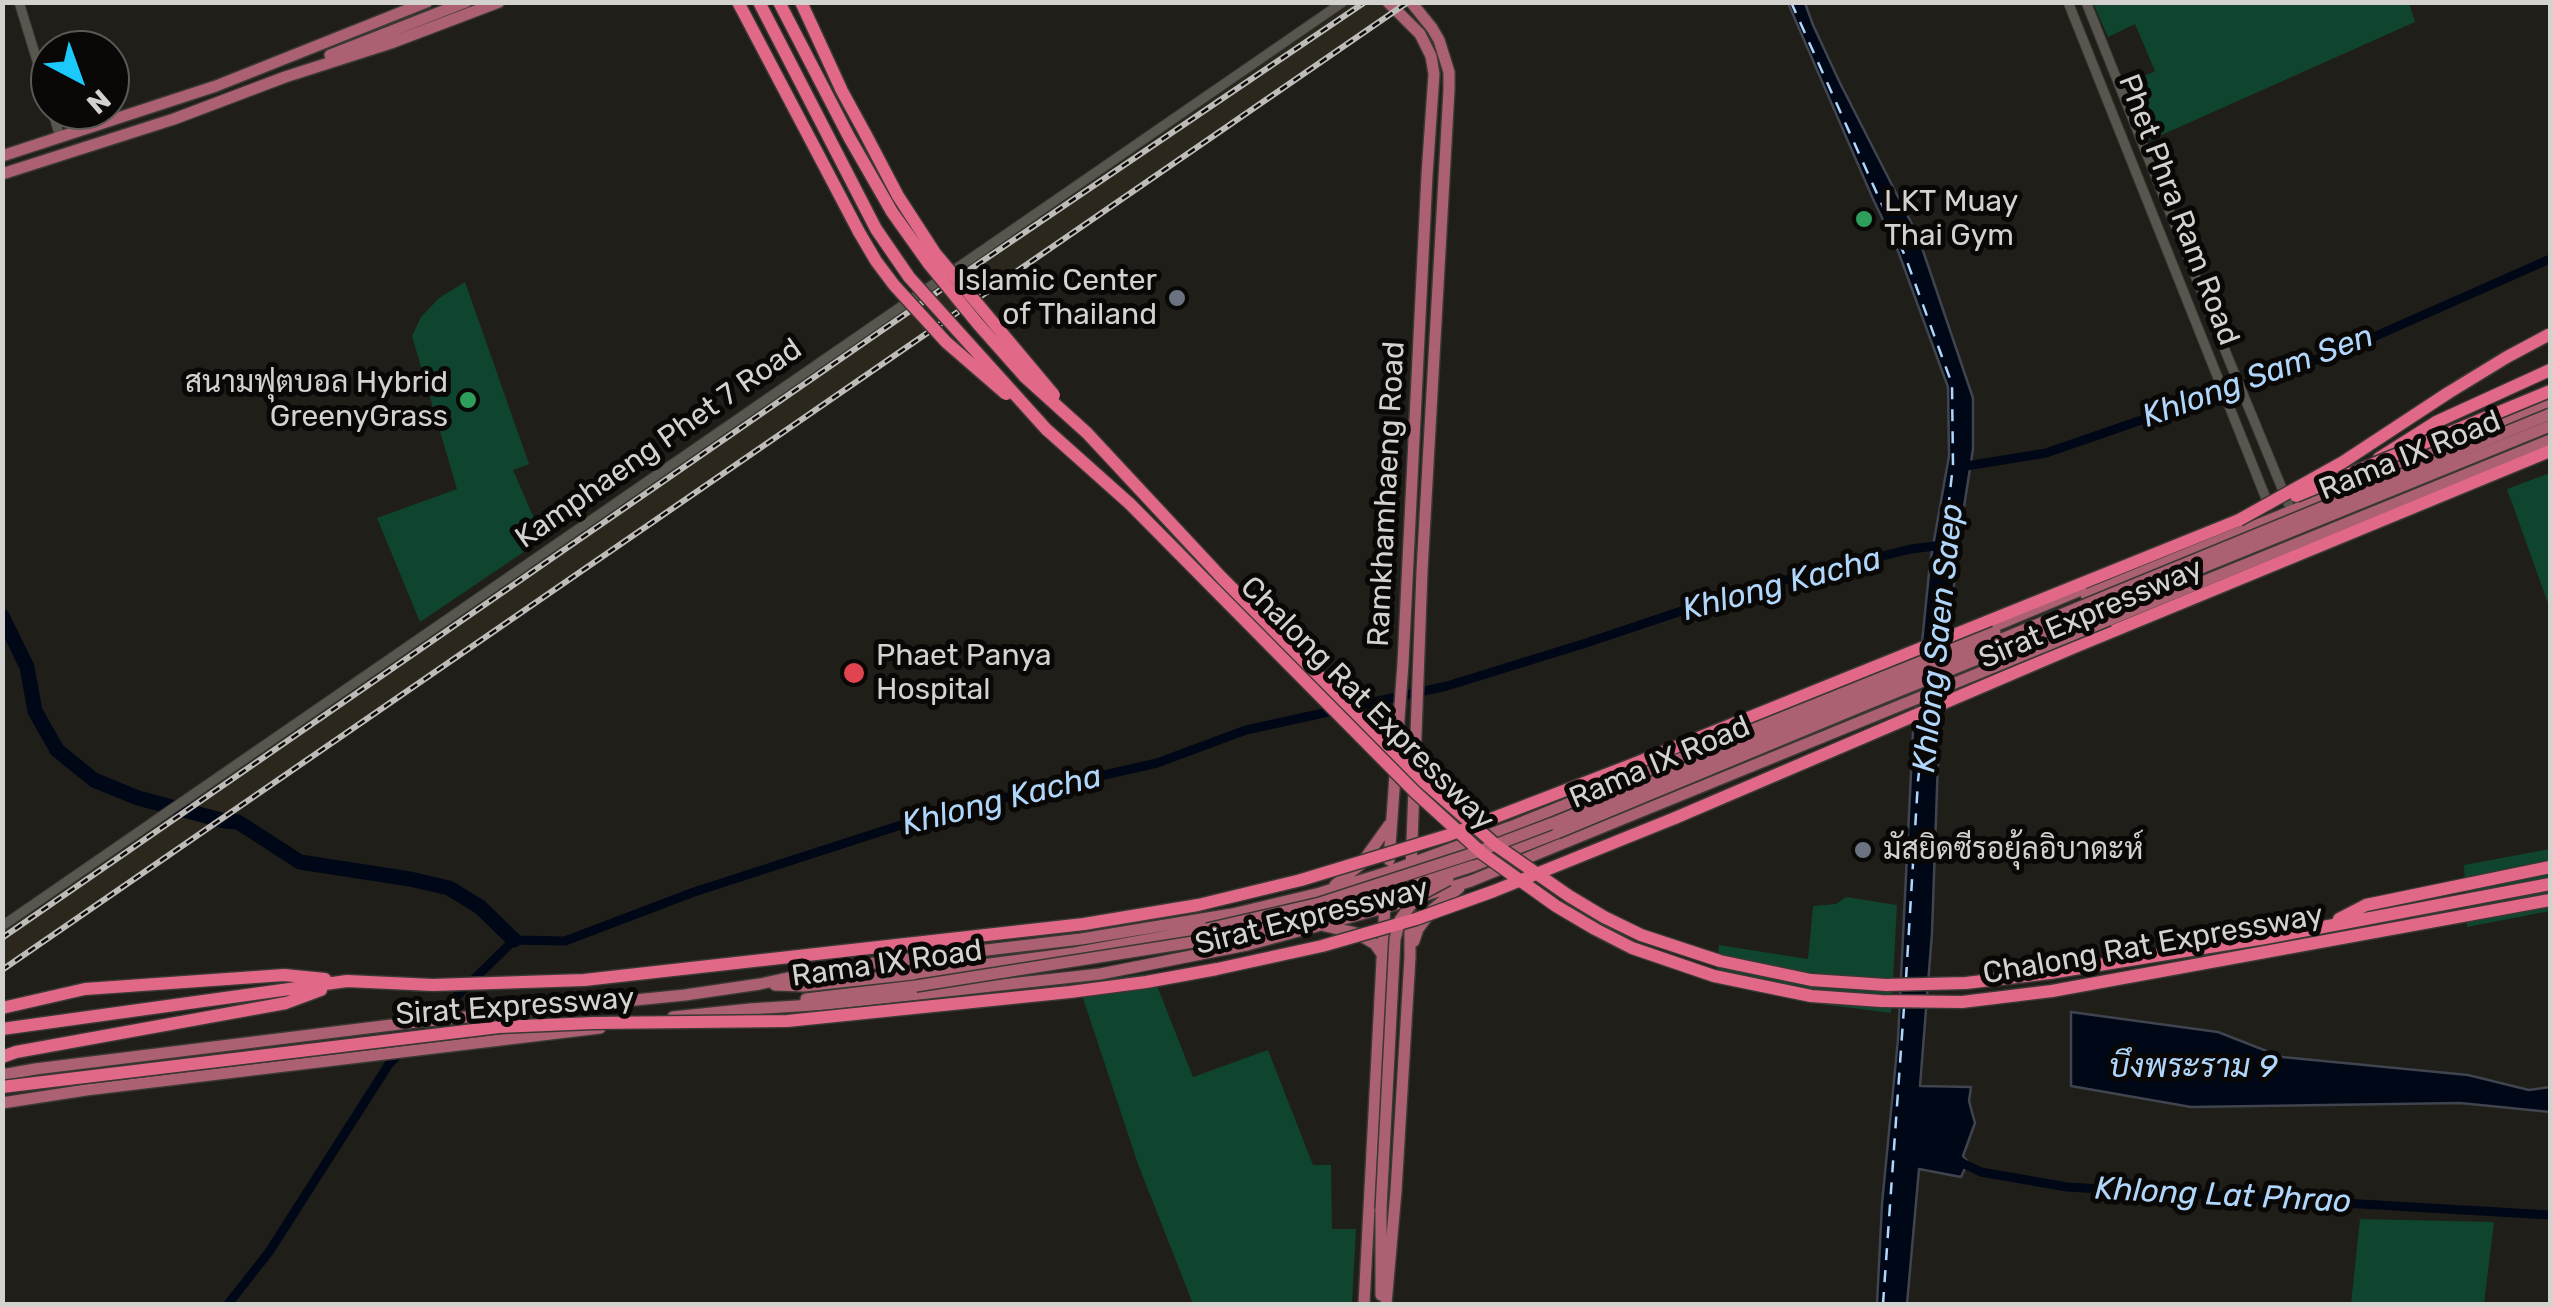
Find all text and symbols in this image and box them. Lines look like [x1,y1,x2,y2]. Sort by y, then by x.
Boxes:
north arrow [30,30,130,130]
street label: Phet Phra Ram Road [2110,69,2246,351]
text: N [80,82,117,121]
place label: LKT Muay Thai Gym [1884,184,2018,254]
marker: LKT Muay Thai Gym [1853,208,1875,230]
place label: Islamic Center of Thailand [957,263,1157,334]
marker: Islamic Center of Thailand [1166,287,1188,309]
water label: Khlong Sam Sen [2137,317,2379,437]
street label: Kamphaeng Phet 7 Road [509,331,809,557]
street label: Ramkhamhaeng Road [1361,340,1413,648]
place label: สนามฟุตบอล Hybrid GreenyGrass [185,365,448,436]
marker: สนามฟุตบอล Hybrid GreenyGrass [457,389,479,411]
street label: Rama IX Road [2314,403,2506,509]
water label: Khlong Saen Saep [1906,502,1972,774]
water label: Khlong Kacha [1678,540,1886,630]
street label: Sirat Expressway [1974,551,2208,677]
street label: Chalong Rat Expressway [1232,569,1502,839]
place label: Phaet Panya Hospital [876,638,1052,708]
marker: Phaet Panya Hospital [841,660,867,686]
street label: Rama IX Road [1564,709,1756,817]
water label: Khlong Kacha [898,758,1106,844]
place label: มัสยิดซีรอยุ้ลอิบาดะห์ [1883,832,2143,868]
marker: มัสยิดซีรอยุ้ลอิบาดะห์ [1852,839,1874,861]
street label: Sirat Expressway [1192,871,1432,963]
street label: Chalong Rat Expressway [1980,897,2326,993]
street label: Rama IX Road [789,933,985,995]
street label: Sirat Expressway [394,981,636,1033]
water label: บึงพระราม 9 [2109,1049,2277,1087]
water label: Khlong Lat Phrao [2094,1170,2352,1222]

